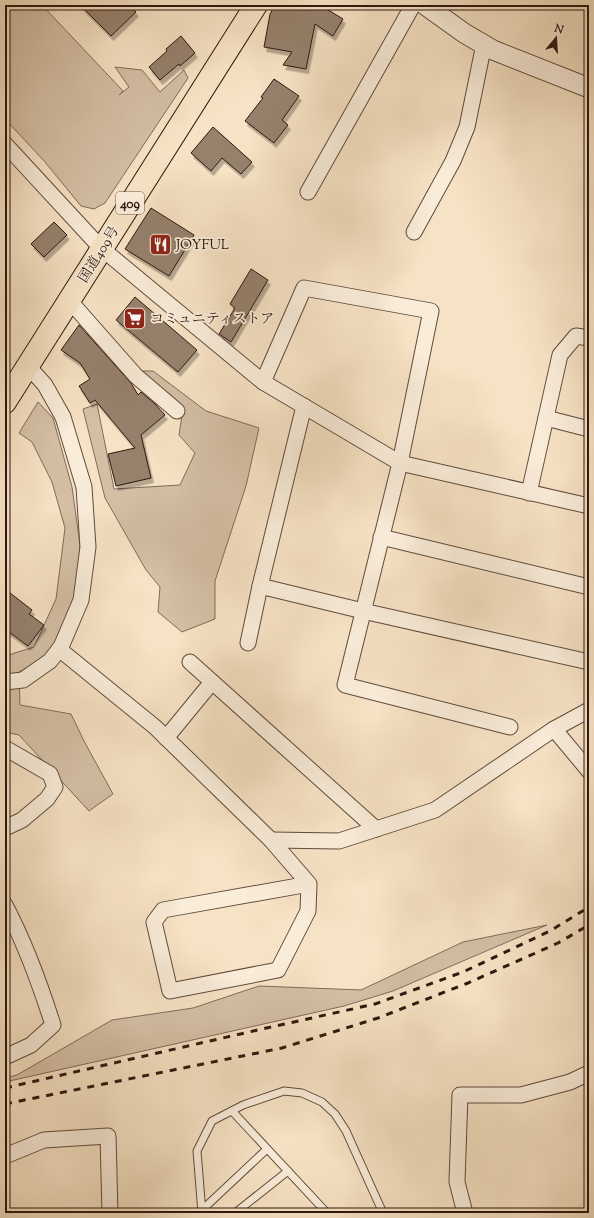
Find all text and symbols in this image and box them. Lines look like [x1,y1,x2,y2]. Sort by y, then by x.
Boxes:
north arrow [536,18,576,58]
text: N [551,20,566,38]
road number: 409 [116,192,144,214]
street label: 国道409号 [74,223,125,287]
restaurant icon: JOYFUL [147,231,173,257]
place label: JOYFUL [175,236,230,256]
supermarket icon: コミュニティストア [121,305,147,331]
place label: コミュニティストア [150,310,274,330]

